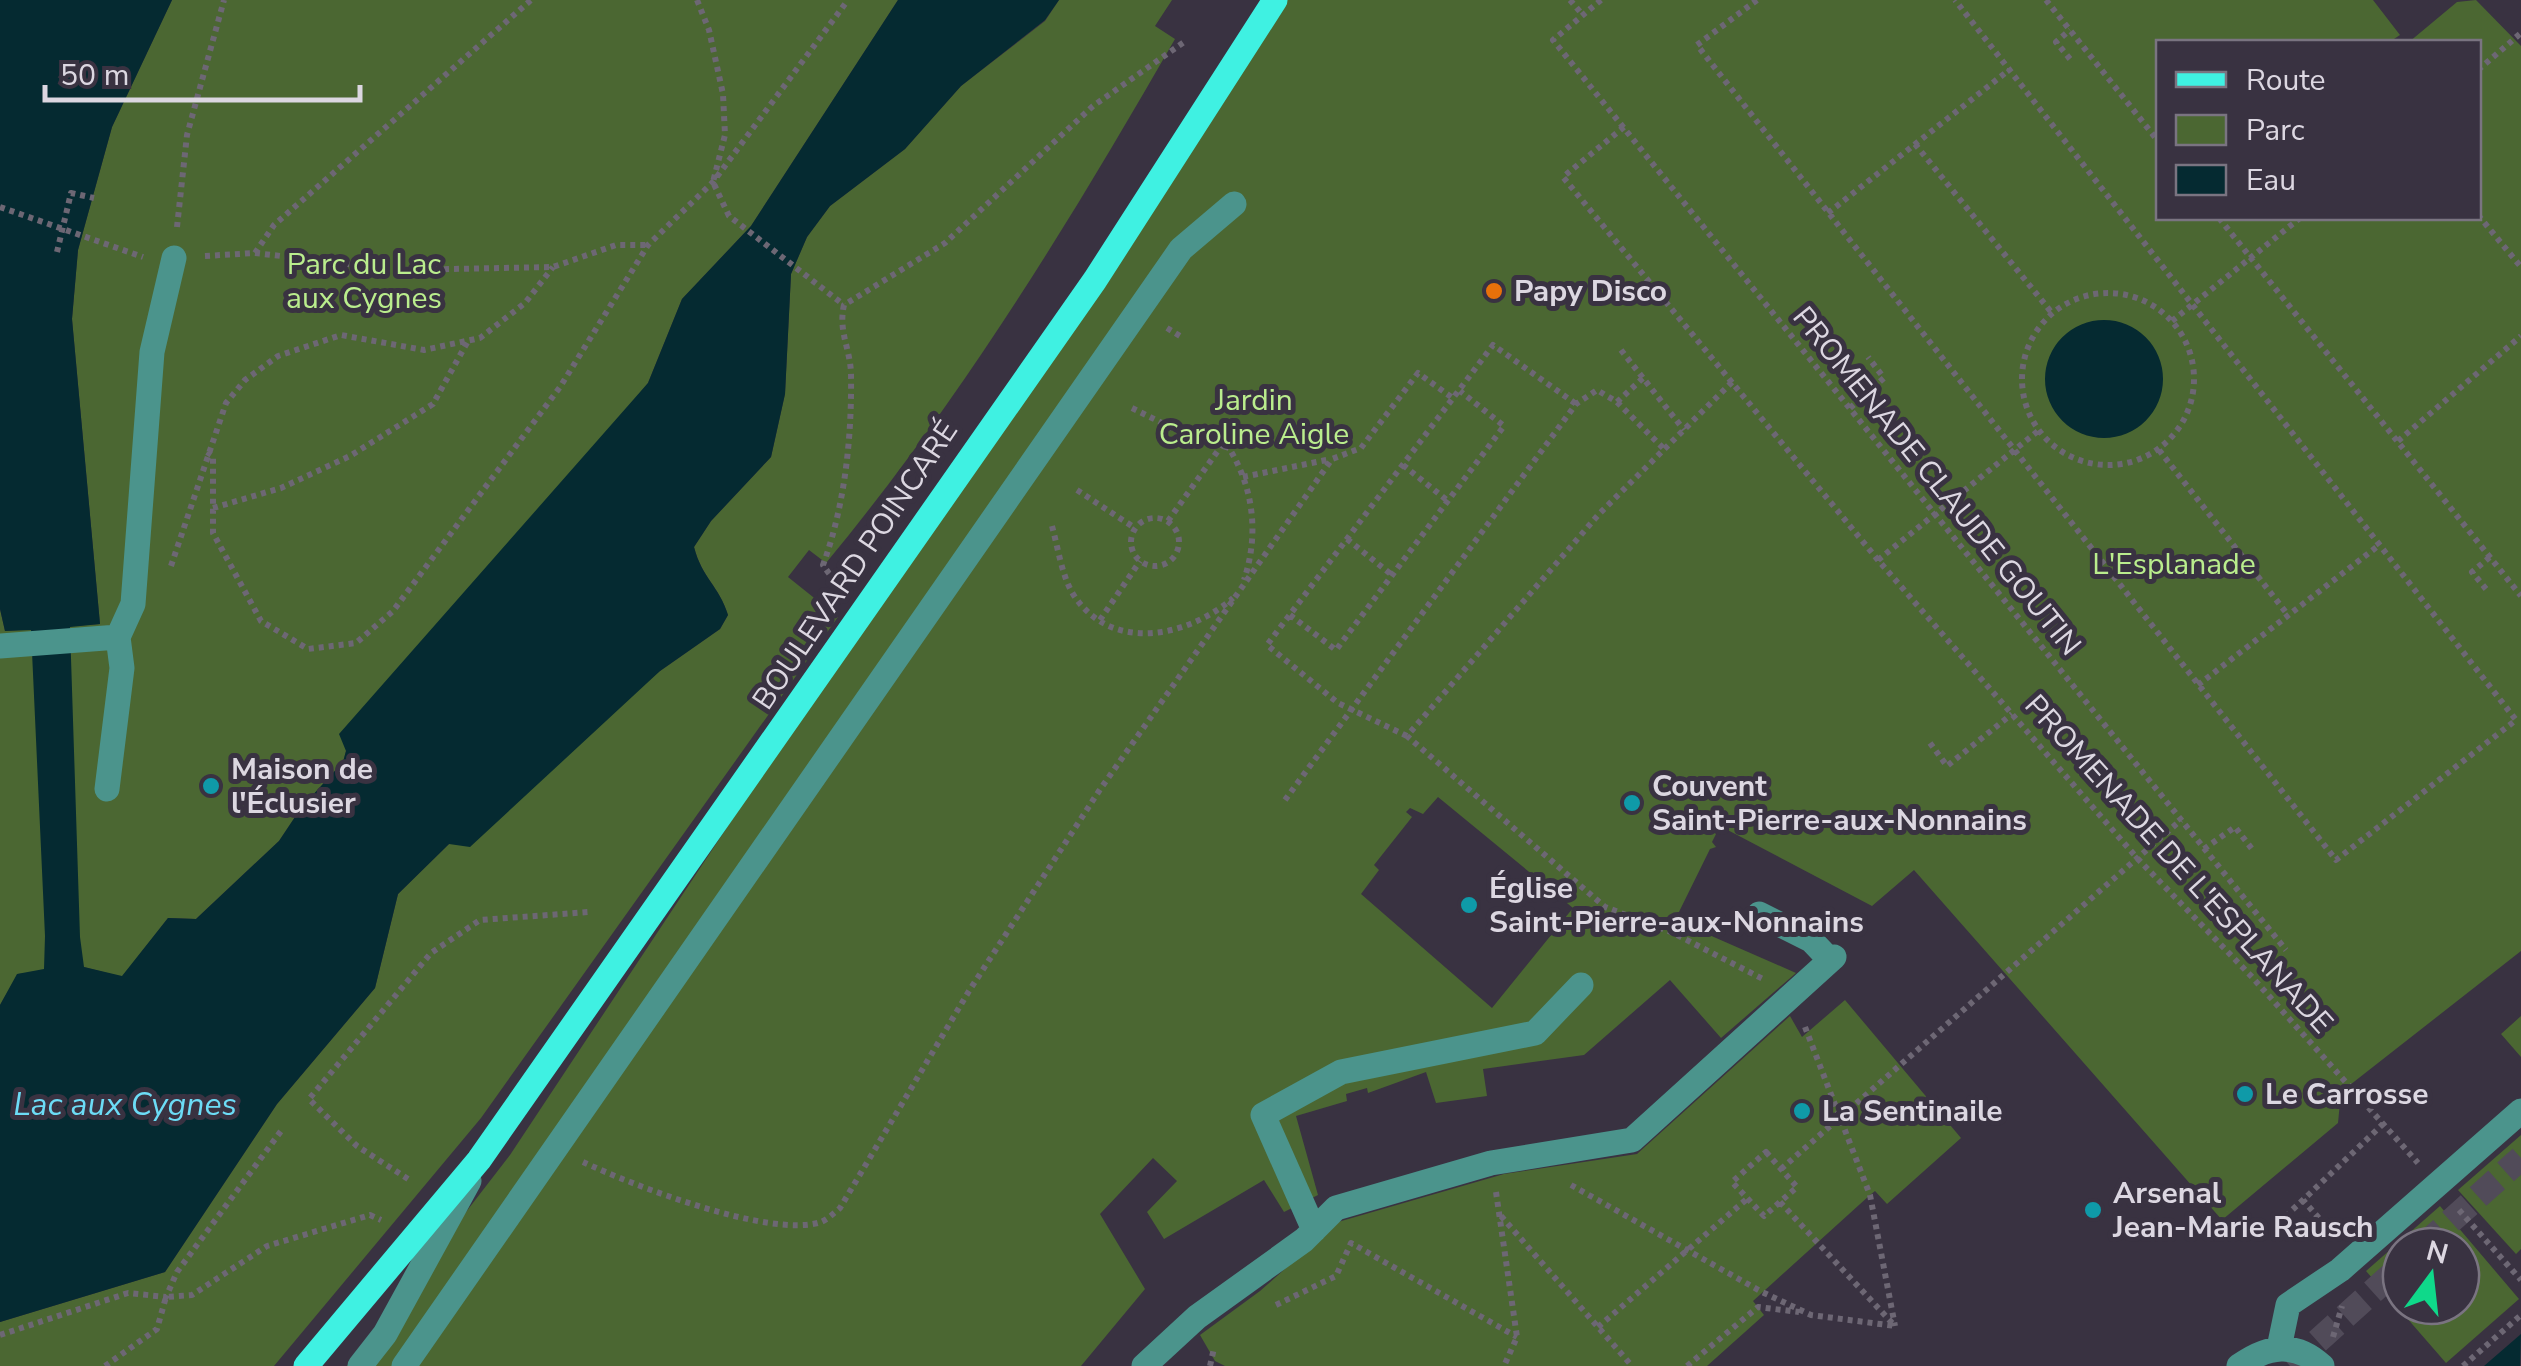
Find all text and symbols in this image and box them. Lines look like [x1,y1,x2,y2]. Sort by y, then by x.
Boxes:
scale bar [45,40,360,102]
legend [2156,40,2481,220]
text: 50 m [60,55,129,96]
text: Route [2246,60,2326,101]
text: Parc [2246,110,2305,151]
text: Eau [2246,160,2296,201]
park label: Parc du Lac aux Cygnes [286,244,442,319]
place label: Papy Disco [1514,271,1667,312]
marker: Papy Disco [1483,280,1505,302]
street label: PROMENADE CLAUDE GOUTIN [1783,298,2090,664]
park label: Jardin Caroline Aigle [1159,380,1349,455]
street label: BOULEVARD POINCARÉ [743,413,968,718]
park label: L'Esplanade [2092,544,2256,585]
street label: PROMENADE DE L'ESPLANADE [2015,686,2342,1043]
place label: Maison de l'Éclusier [231,749,373,824]
place label: Couvent Saint-Pierre-aux-Nonnains [1652,766,2027,841]
marker: Maison de l'Éclusier [200,775,222,797]
marker: Couvent Saint-Pierre-aux-Nonnains [1621,792,1643,814]
place label: Église Saint-Pierre-aux-Nonnains [1489,868,1864,943]
marker: Église Saint-Pierre-aux-Nonnains [1458,894,1480,916]
place label: Le Carrosse [2265,1074,2428,1115]
water label: Lac aux Cygnes [13,1083,237,1126]
marker: Le Carrosse [2234,1083,2256,1105]
place label: La Sentinaile [1822,1091,2003,1132]
marker: La Sentinaile [1791,1100,1813,1122]
place label: Arsenal Jean-Marie Rausch [2112,1173,2374,1248]
marker: Arsenal Jean-Marie Rausch [2082,1199,2104,1221]
north arrow [2381,1226,2481,1326]
text: N [2422,1232,2452,1274]

